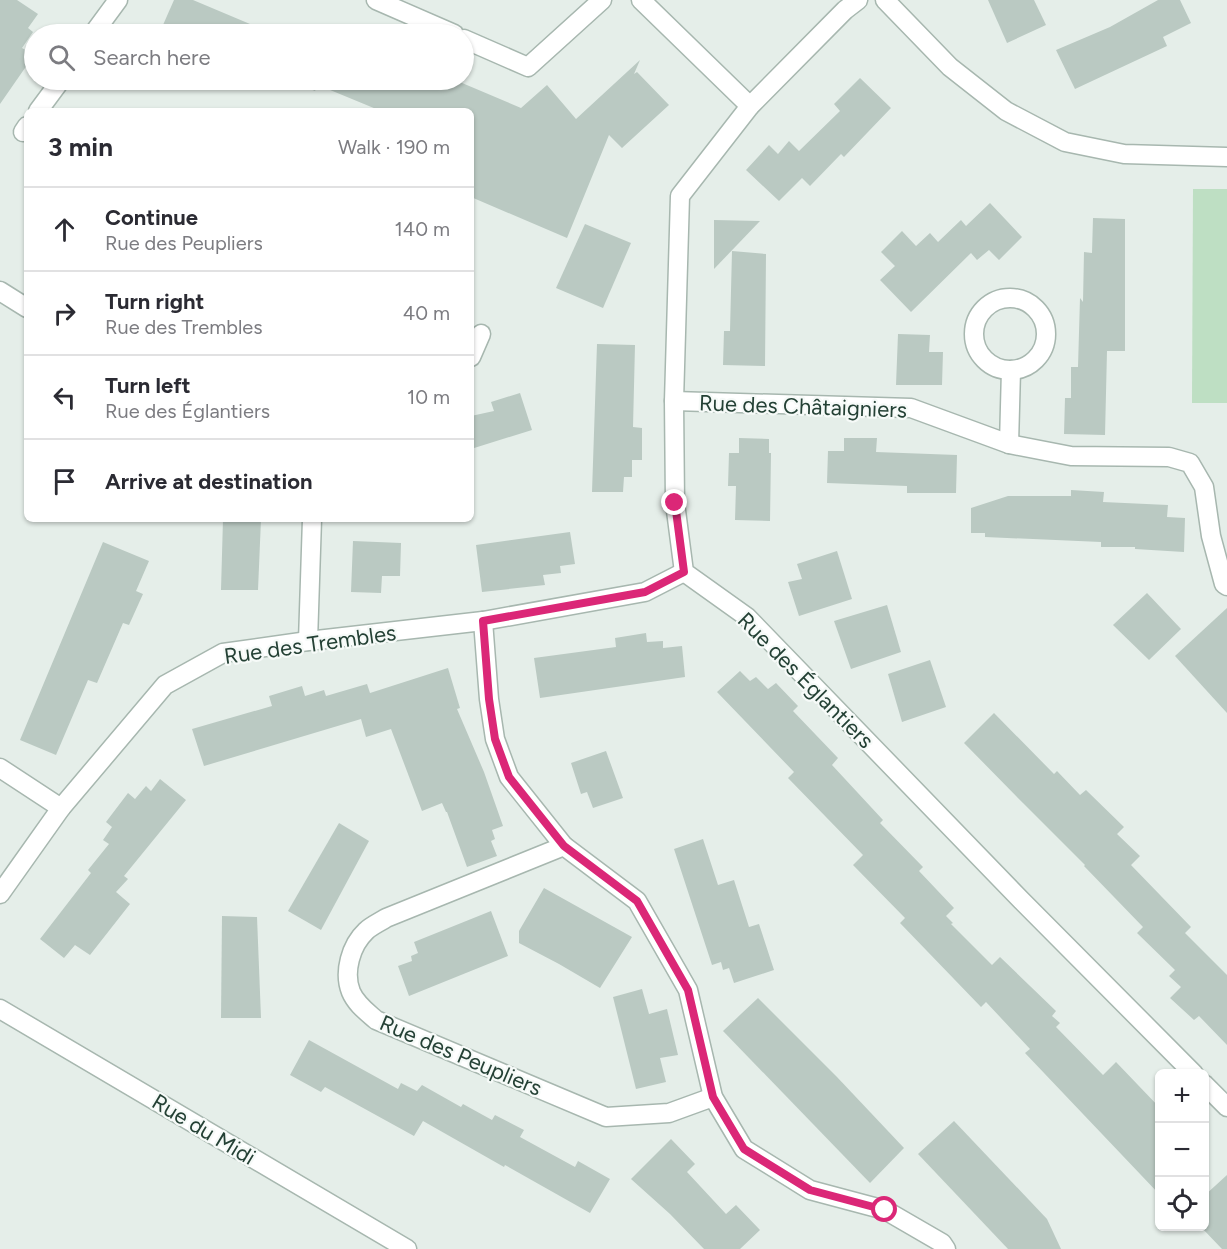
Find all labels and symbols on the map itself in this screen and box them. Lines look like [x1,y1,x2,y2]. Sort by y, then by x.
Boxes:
street label: Rue des Châtaigniers [699,389,907,424]
route end [661,489,687,515]
street label: Rue des Églantiers [732,607,879,754]
street label: Rue des Trembles [222,619,398,670]
street label: Rue des Peupliers [376,1009,546,1102]
street label: Rue du Midi [147,1088,260,1171]
route start [871,1196,897,1222]

